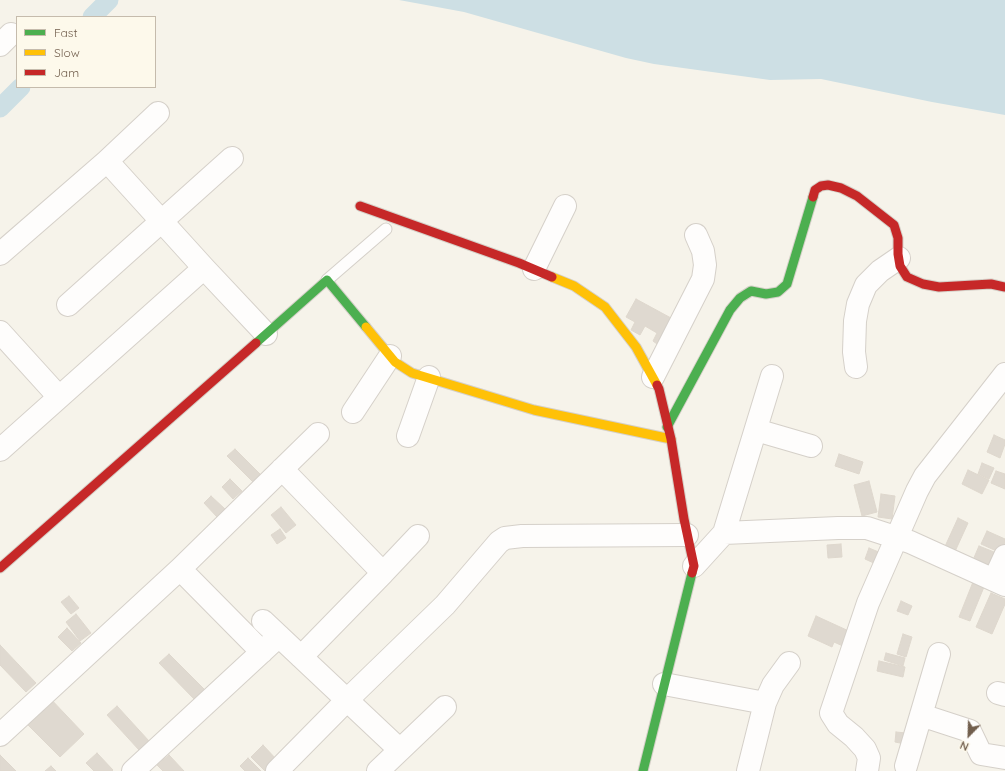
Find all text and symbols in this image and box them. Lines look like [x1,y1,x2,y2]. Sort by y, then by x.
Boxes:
legend [16,16,156,88]
text: Fast [54,25,78,40]
text: Slow [54,45,80,60]
text: Jam [54,65,79,80]
north arrow [949,715,989,755]
text: N [958,738,971,754]

